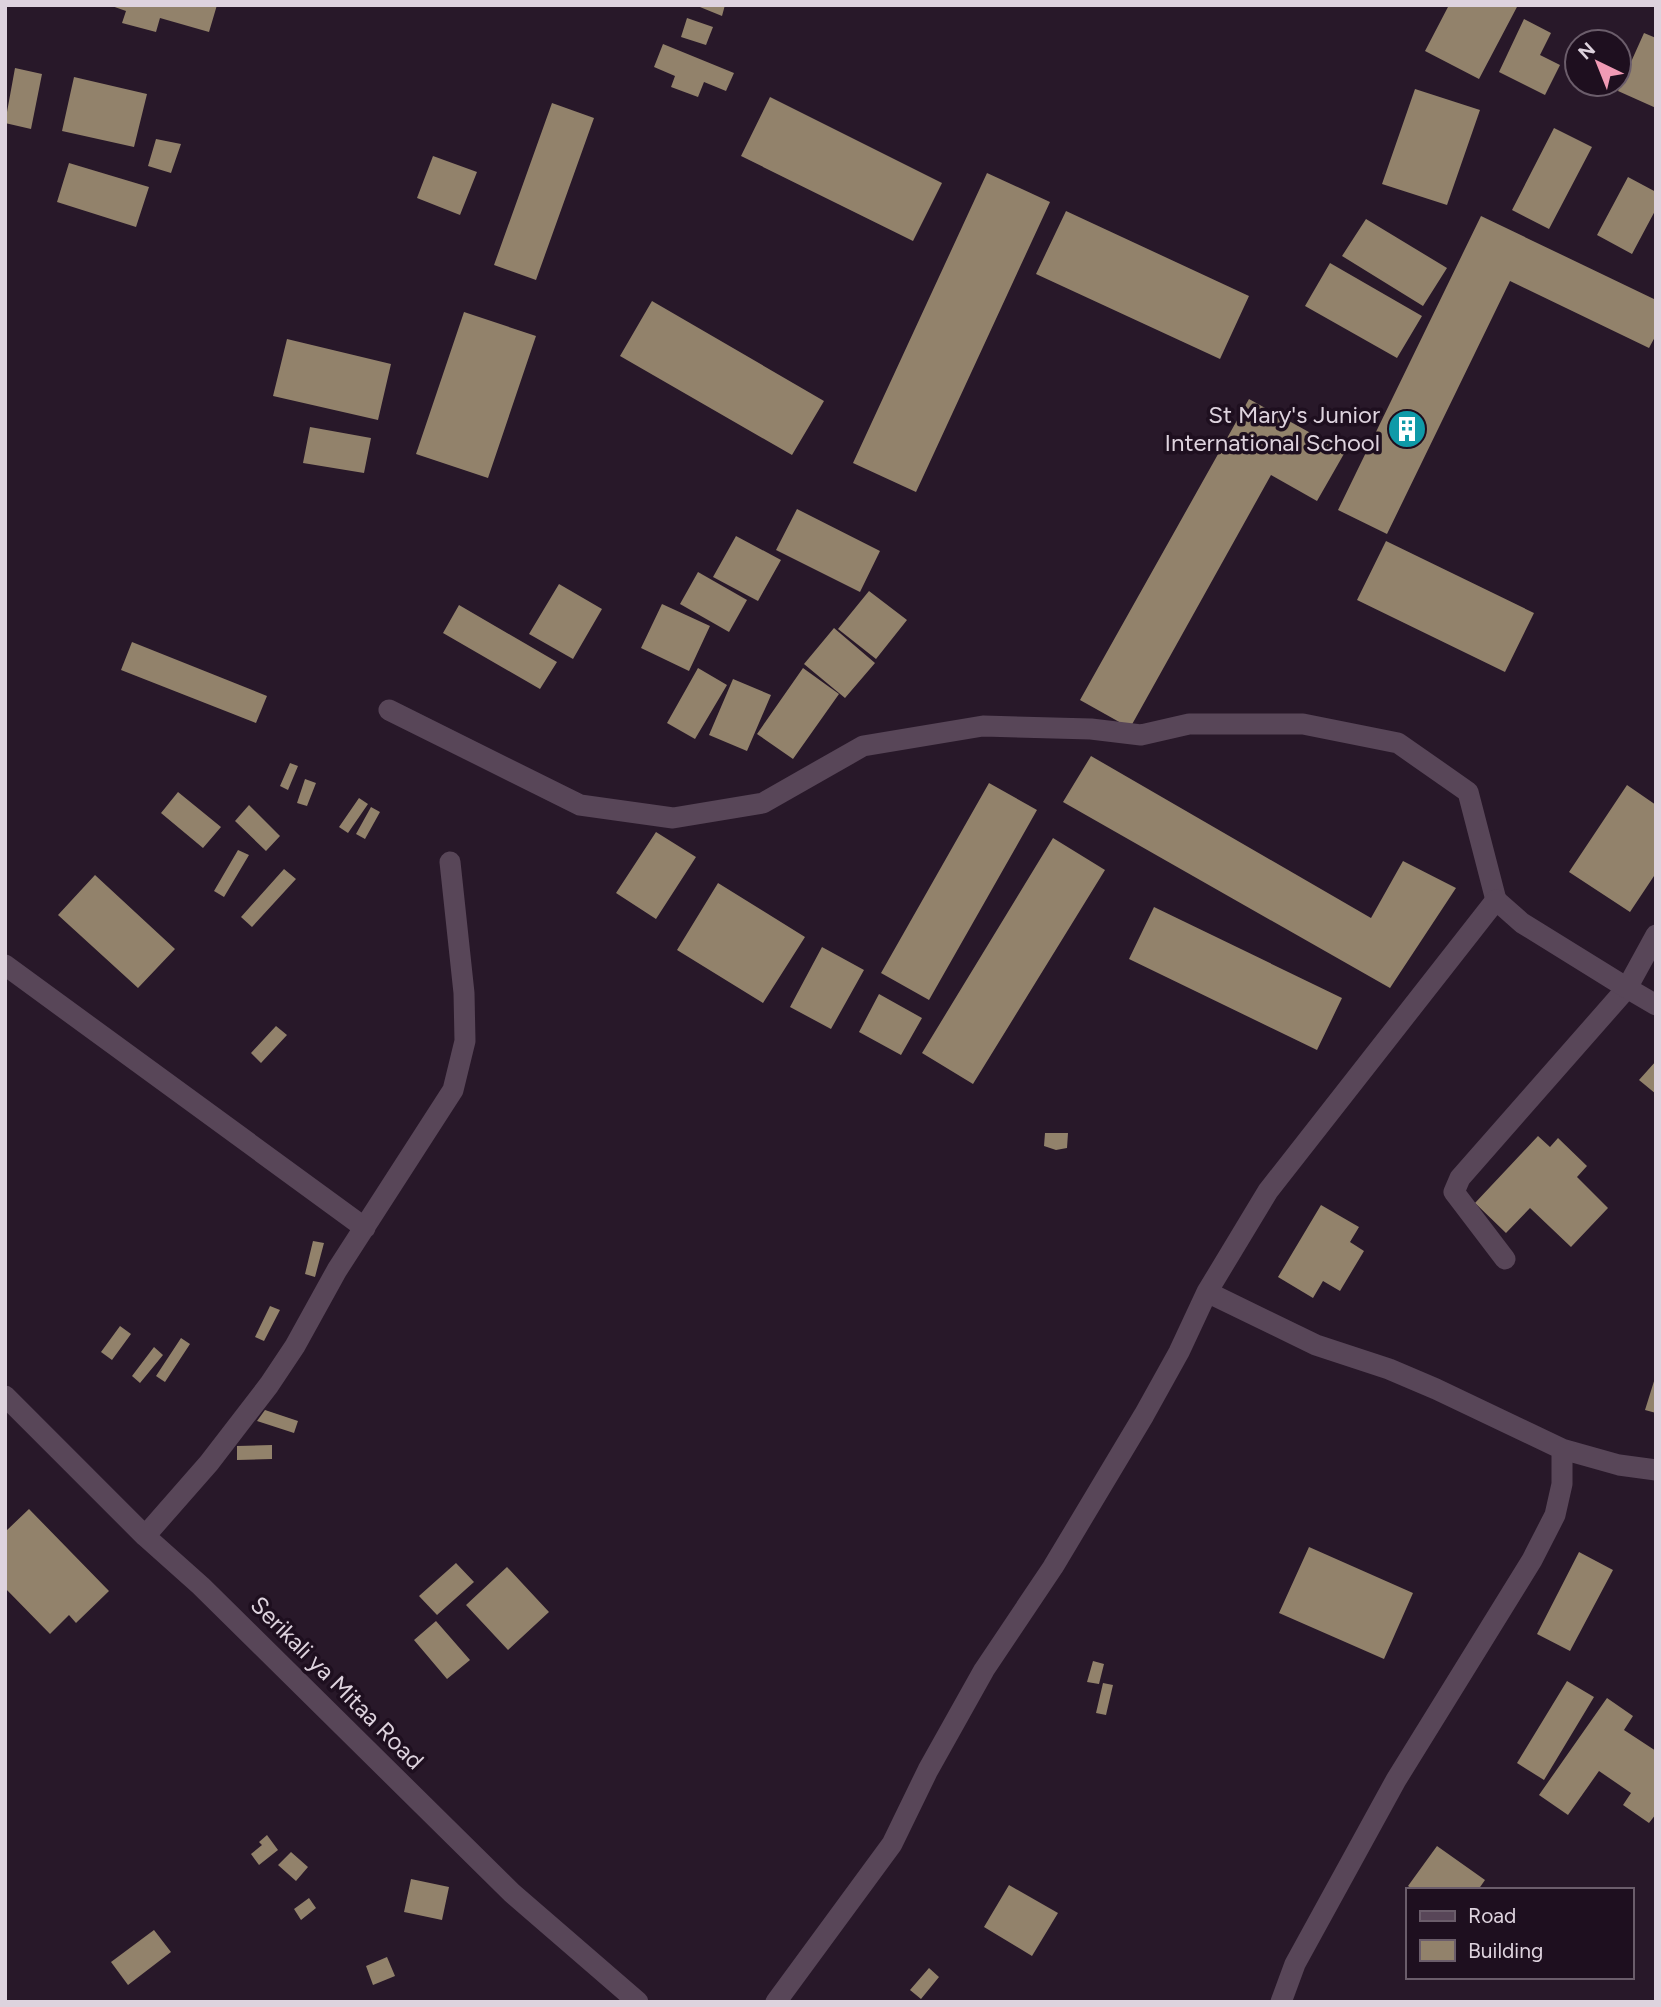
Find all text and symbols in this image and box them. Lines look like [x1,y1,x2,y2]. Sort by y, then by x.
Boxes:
north arrow [1563,28,1633,98]
text: N [1574,38,1600,64]
place label: St Mary's Junior International School [1165,400,1380,457]
building icon: St Mary's Junior International School [1386,408,1428,450]
street label: Serikali ya Mitaa Road [245,1590,430,1775]
legend [1406,1888,1633,1979]
text: Road [1468,1903,1516,1928]
text: Building [1468,1938,1543,1963]

